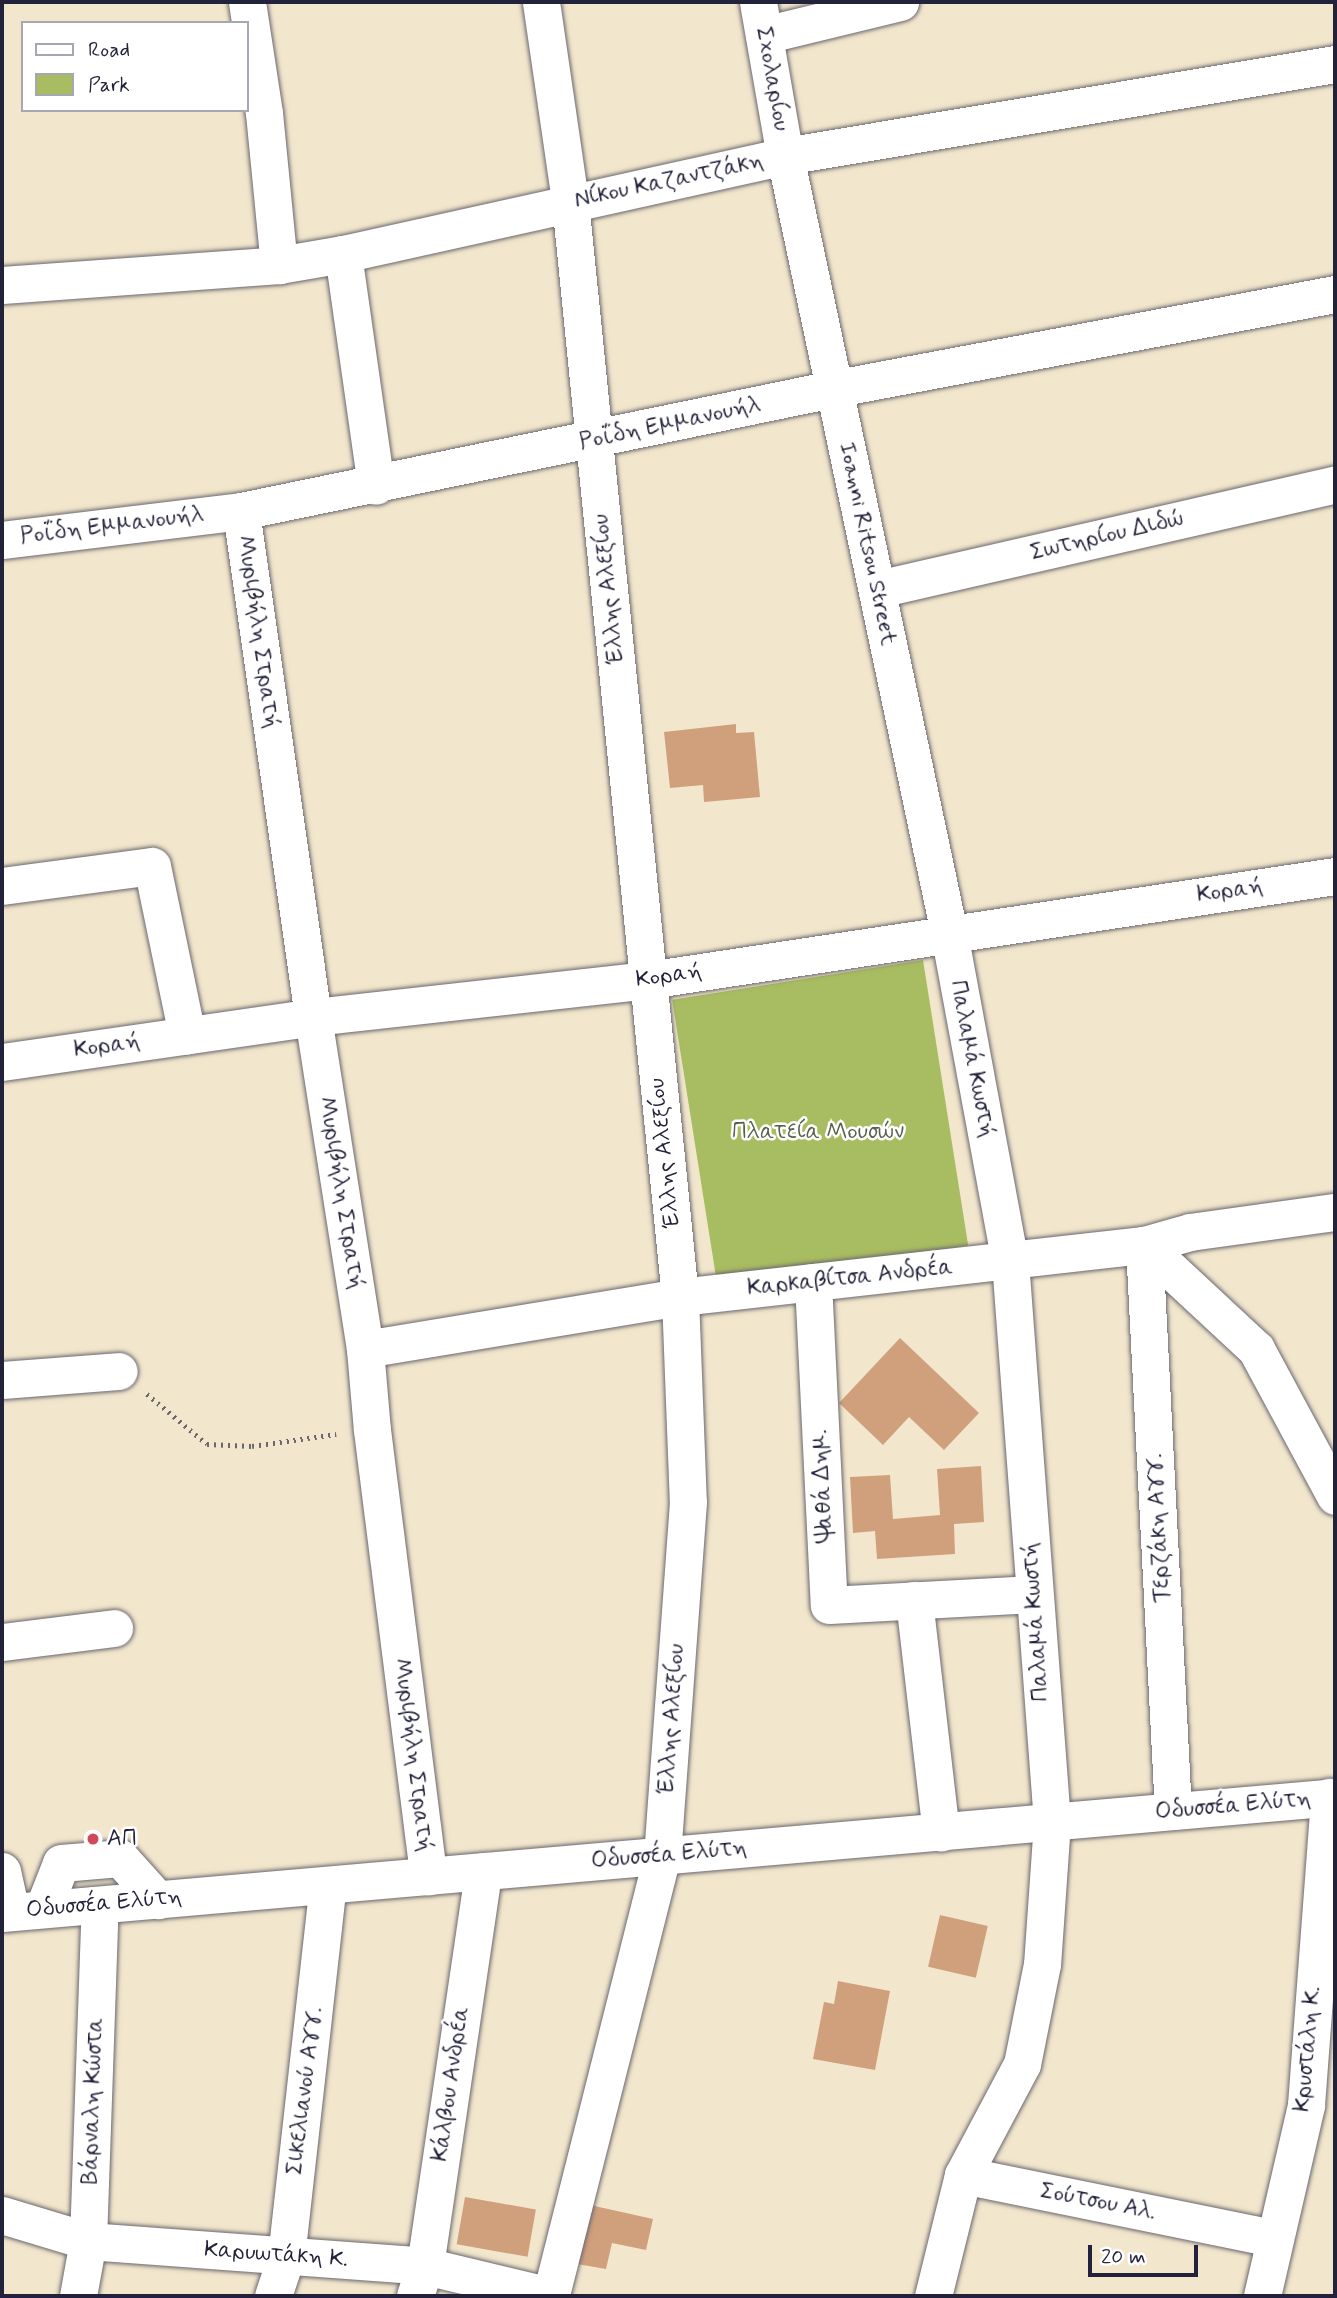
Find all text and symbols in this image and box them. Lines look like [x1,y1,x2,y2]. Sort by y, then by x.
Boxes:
legend [21,21,248,112]
street label: Σχολαρίου [749,25,795,133]
text: Road [88,36,130,64]
text: Park [88,71,130,99]
street label: Νίκου Καζαντζάκη [572,147,766,215]
street label: Ροΐδη Εμμανουήλ [577,391,763,457]
street label: Ioanni Ritsou Street [833,443,901,645]
street label: Ροΐδη Εμμανουήλ [19,501,205,551]
street label: Σωτηρίου Διδώ [1028,505,1186,567]
street label: Έλλης Αλεξίου [587,513,631,665]
street label: Μυριβήλη Στρατή [231,534,285,730]
street label: Κοραή [1195,873,1265,909]
street label: Κοραή [634,958,704,994]
street label: Παλαμά Κωστή [943,978,1001,1140]
street label: Κοραή [72,1028,142,1064]
street label: Έλλης Αλεξίου [643,1077,687,1229]
street label: Μυριβήλη Στρατή [312,1095,370,1291]
park label: Πλατεία Μουσών [732,1118,904,1146]
street label: Καρκαβίτσα Ανδρέα [746,1253,954,1303]
street label: Ψαθά Δημ. [806,1429,840,1543]
street label: Τερζάκη Αγγ. [1141,1453,1177,1603]
street label: Παλαμά Κωστή [1017,1541,1055,1703]
street label: Έλλης Αλεξίου [653,1643,691,1795]
street label: Μυριβήλη Στρατή [387,1657,439,1853]
street label: Οδυσσέα Ελύτη [1154,1785,1312,1827]
place label: ΑΠ [107,1825,137,1853]
marker: ΑΠ [85,1831,101,1847]
street label: Οδυσσέα Ελύτη [590,1834,748,1876]
street label: Οδυσσέα Ελύτη [25,1883,183,1925]
street label: Κρυστάλη Κ. [1289,1985,1327,2113]
street label: Σικελιανού Αγγ. [281,2005,329,2177]
street label: Κάλβου Ανδρέα [426,2005,476,2163]
street label: Βάρναλη Κώστα [76,2017,110,2185]
street label: Σούτσου Αλ. [1038,2177,1158,2227]
scale bar [1092,2232,1202,2276]
street label: Καρυωτάκη Κ. [203,2236,349,2274]
text: 20 m [1101,2243,1146,2271]

